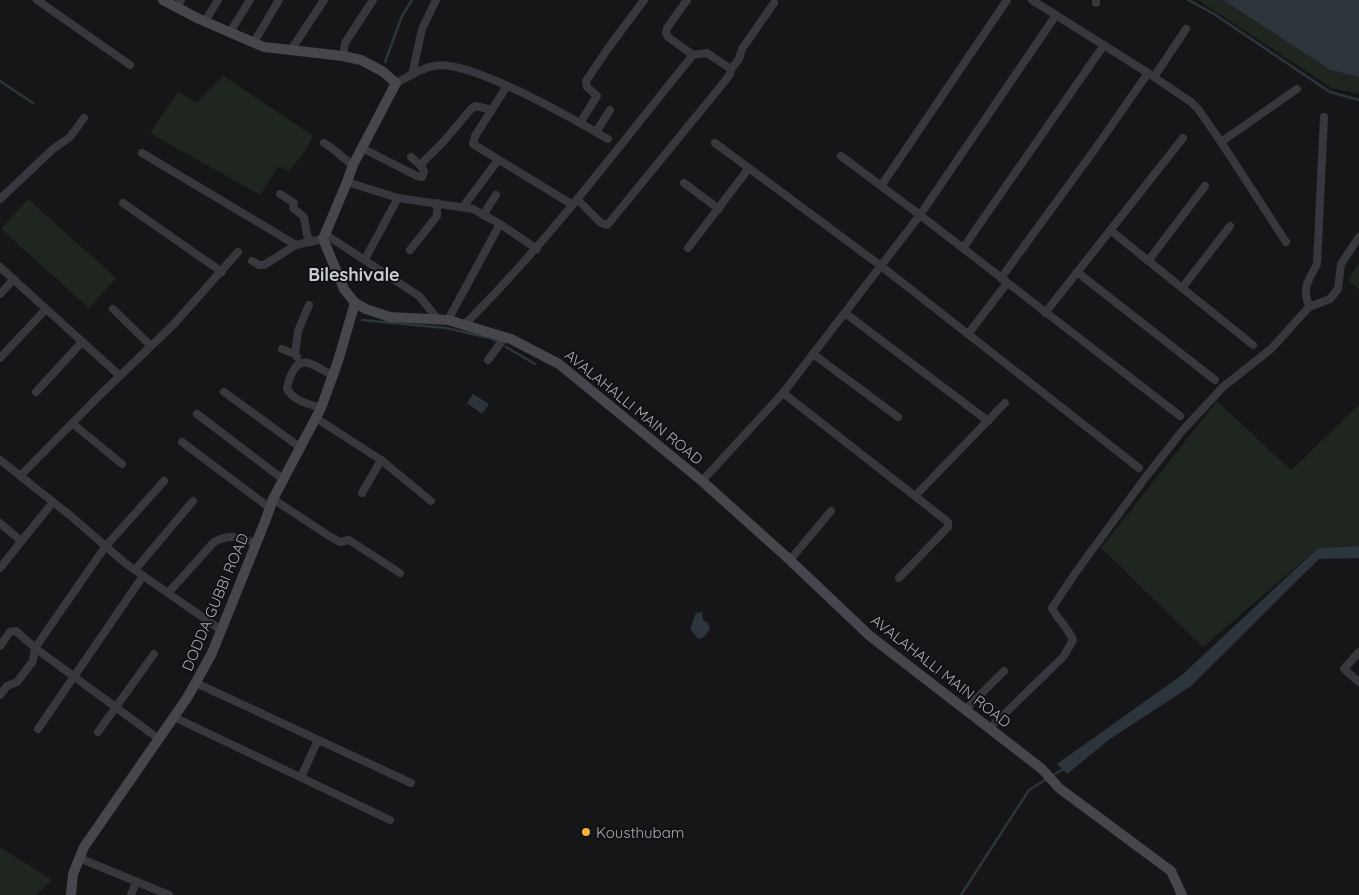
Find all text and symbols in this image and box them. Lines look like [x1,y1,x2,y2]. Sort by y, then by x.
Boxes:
district label: Bileshivale [308,263,400,286]
street label: AVALAHALLI MAIN ROAD [561,345,707,469]
street label: DODDA GUBBI ROAD [177,530,253,674]
street label: AVALAHALLI MAIN ROAD [867,611,1015,732]
place label: Kousthubam [596,823,684,842]
marker: Kousthubam [580,826,592,838]

